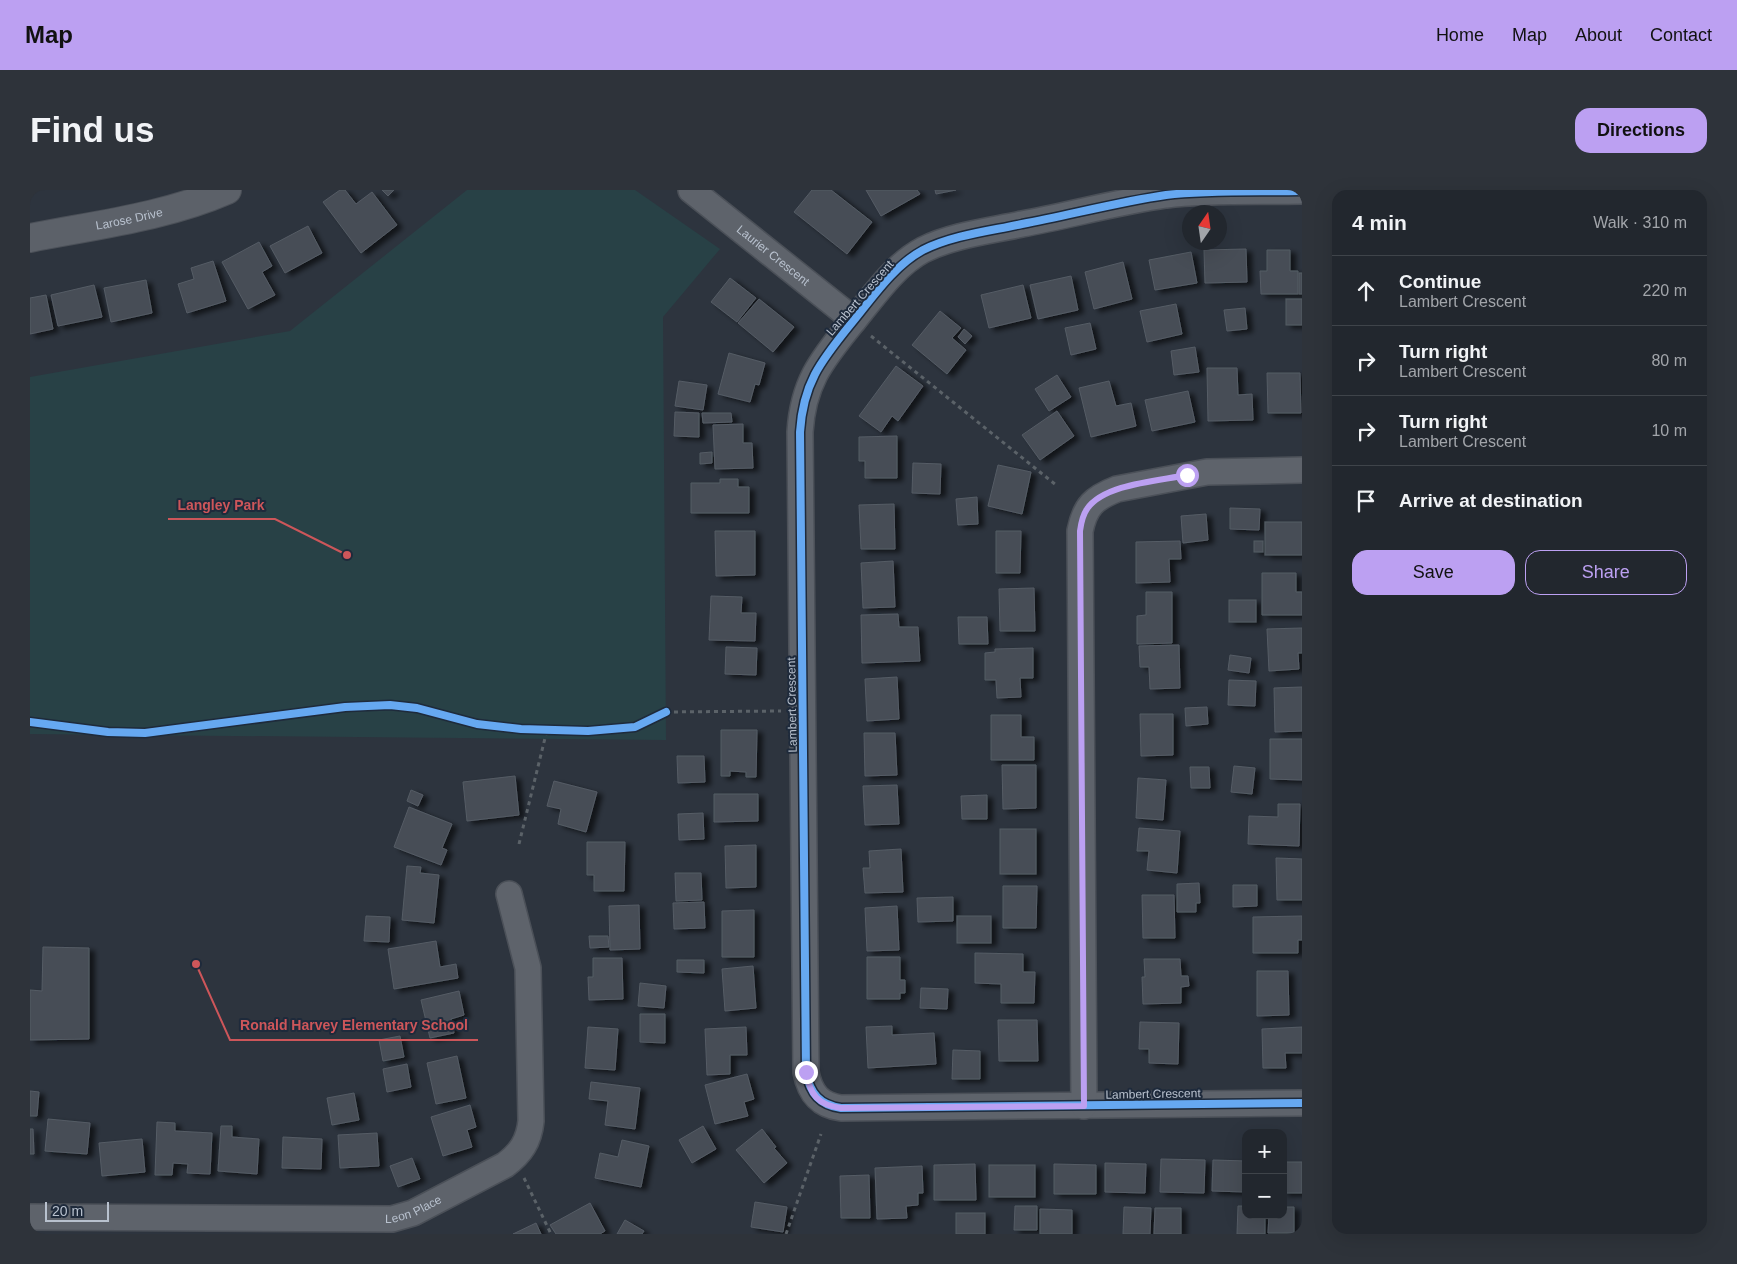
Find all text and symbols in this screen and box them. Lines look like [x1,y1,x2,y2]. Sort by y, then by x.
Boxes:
text: Map [25,21,73,48]
text: Home [1436,25,1484,45]
text: Map [1512,25,1547,45]
text: About [1575,25,1622,45]
text: Contact [1650,25,1712,45]
button: Directions [1575,108,1707,153]
text: Find us [30,110,154,149]
street label: Larose Drive [95,205,164,233]
north arrow [1182,205,1227,250]
text: 4 min [1352,211,1407,234]
text: Walk · 310 m [1593,214,1687,231]
street label: Laurier Crescent [734,222,813,289]
street label: Lambert Crescent [823,257,897,339]
text: Continue [1399,271,1481,292]
icon: ahead [1352,277,1380,305]
text: 220 m [1643,282,1687,299]
text: Lambert Crescent [1399,293,1526,310]
text: Turn right [1399,341,1487,362]
icon: right [1352,347,1380,375]
text: 80 m [1651,352,1687,369]
text: Lambert Crescent [1399,363,1526,380]
text: Turn right [1399,411,1487,432]
icon: right [1352,417,1380,445]
text: 10 m [1651,422,1687,439]
text: Lambert Crescent [1399,433,1526,450]
route start [1176,464,1199,487]
icon: arrive [1352,487,1380,515]
callout: Langley Park [168,490,275,519]
text: Arrive at destination [1399,490,1583,511]
text: Langley Park [177,497,265,513]
button: Save [1352,550,1515,595]
button: Share [1525,550,1687,595]
street label: Lambert Crescent [784,657,800,753]
callout: Ronald Harvey Elementary School [230,1011,478,1040]
text: Ronald Harvey Elementary School [240,1017,468,1033]
route end [795,1061,818,1084]
street label: Lambert Crescent [1105,1086,1201,1102]
map controls [1242,1129,1287,1219]
button: + [1242,1129,1287,1174]
button: − [1242,1174,1287,1219]
street label: Leon Place [385,1192,444,1226]
scale bar [45,1199,109,1222]
text: 20 m [52,1203,83,1219]

